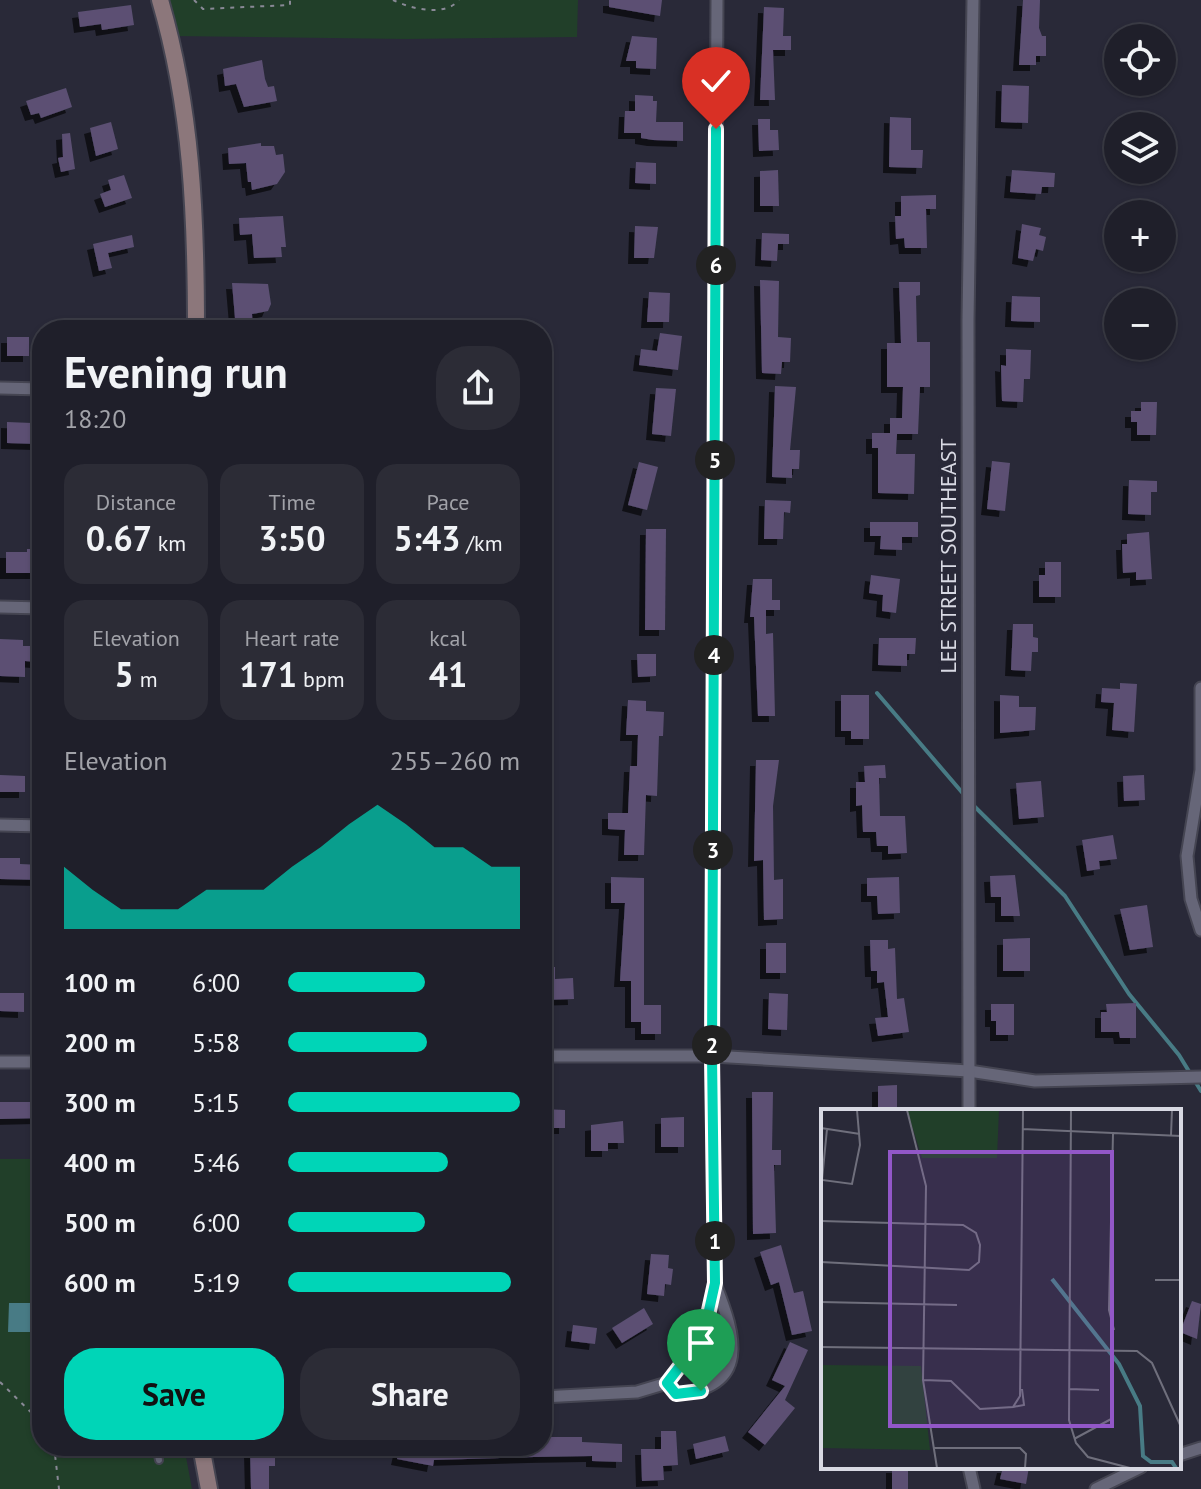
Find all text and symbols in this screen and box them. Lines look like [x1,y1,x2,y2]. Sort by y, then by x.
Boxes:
map controls [1104,24,1176,360]
button: locate [1104,24,1176,96]
pin [682,47,750,129]
icon: check [694,59,738,103]
button: layers [1104,112,1176,184]
button: + [1104,200,1176,272]
pin: 6 [696,245,736,285]
text: 6 [710,251,722,279]
button: − [1104,288,1176,360]
text: Evening run [64,343,288,400]
button: share [436,346,520,430]
text: 18:20 [64,402,126,435]
street label: LEE STREET SOUTHEAST [934,438,962,674]
pin: 5 [695,440,735,480]
text: 5 [709,446,721,474]
text: Distance [96,488,176,516]
text: Time [268,488,316,516]
text: Pace [426,488,470,516]
text: 0.67 [86,516,152,560]
text: 3:50 [259,516,325,560]
text: 5:43 [393,516,460,560]
text: km [152,529,186,557]
text: /km [460,529,503,557]
text: Elevation [92,624,180,652]
text: Heart rate [244,624,340,652]
text: kcal [429,624,467,652]
pin: 4 [694,635,734,675]
text: 4 [708,641,720,669]
text: 5 [114,652,134,696]
text: 171 [239,652,297,696]
text: 41 [429,652,467,696]
text: m [134,665,158,693]
text: bpm [297,665,345,693]
text: Elevation [64,744,168,777]
text: 255–260 m [390,744,520,777]
pin: 3 [693,830,733,870]
text: 3 [707,836,719,864]
text: 100 m [64,966,136,999]
text: 6:00 [192,966,240,999]
pin: 2 [692,1025,732,1065]
text: 200 m [64,1026,136,1059]
text: 5:58 [192,1026,240,1059]
text: 2 [706,1031,718,1059]
text: 300 m [64,1086,136,1119]
text: 5:15 [192,1086,240,1119]
inset map [821,1109,1181,1469]
text: 400 m [64,1146,136,1179]
text: 5:46 [192,1146,240,1179]
text: 500 m [64,1206,136,1239]
text: 6:00 [192,1206,240,1239]
pin: 1 [695,1221,735,1261]
text: 1 [709,1227,721,1255]
text: 600 m [64,1266,136,1299]
text: 5:19 [192,1266,240,1299]
pin [667,1309,735,1391]
icon: arrive [679,1321,723,1365]
button: Save [64,1348,284,1440]
button: Share [300,1348,520,1440]

